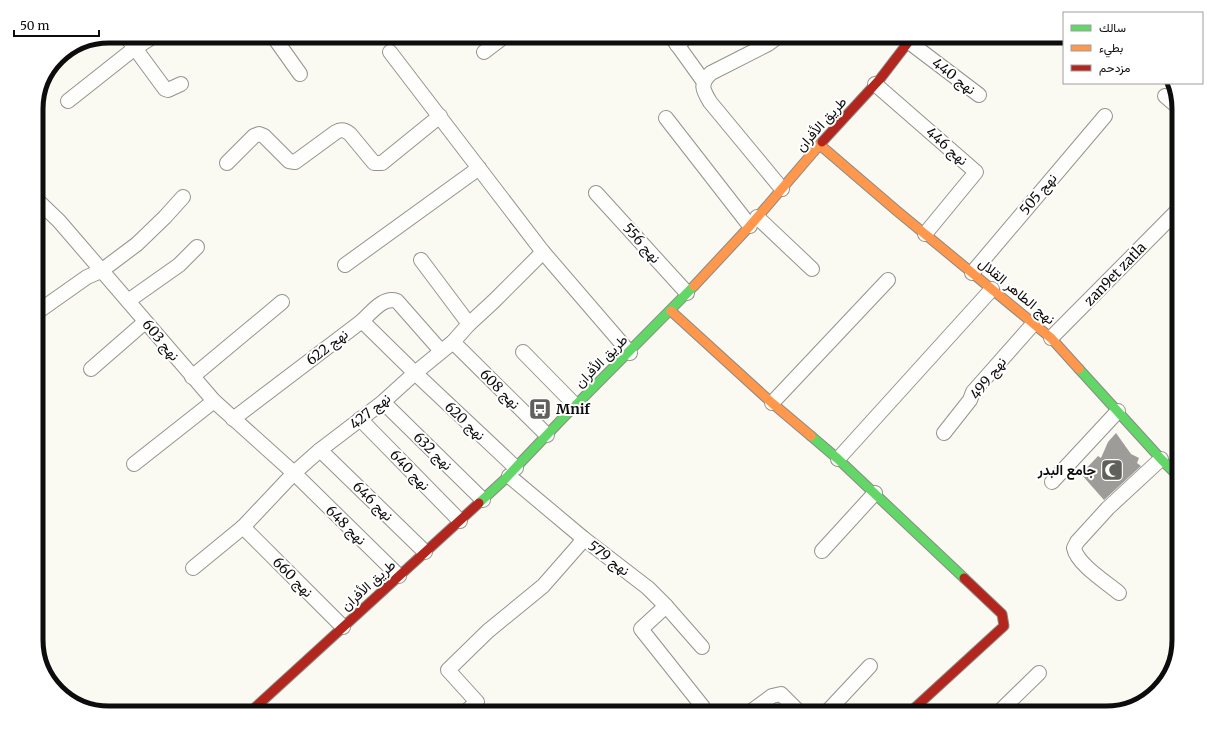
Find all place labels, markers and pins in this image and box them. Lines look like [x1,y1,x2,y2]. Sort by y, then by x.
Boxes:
bus stop icon: Mnif [527,396,553,422]
place label: Mnif [556,400,590,418]
mosque icon: جامع البدر [1099,457,1125,483]
place label: جامع البدر [1037,461,1096,480]

